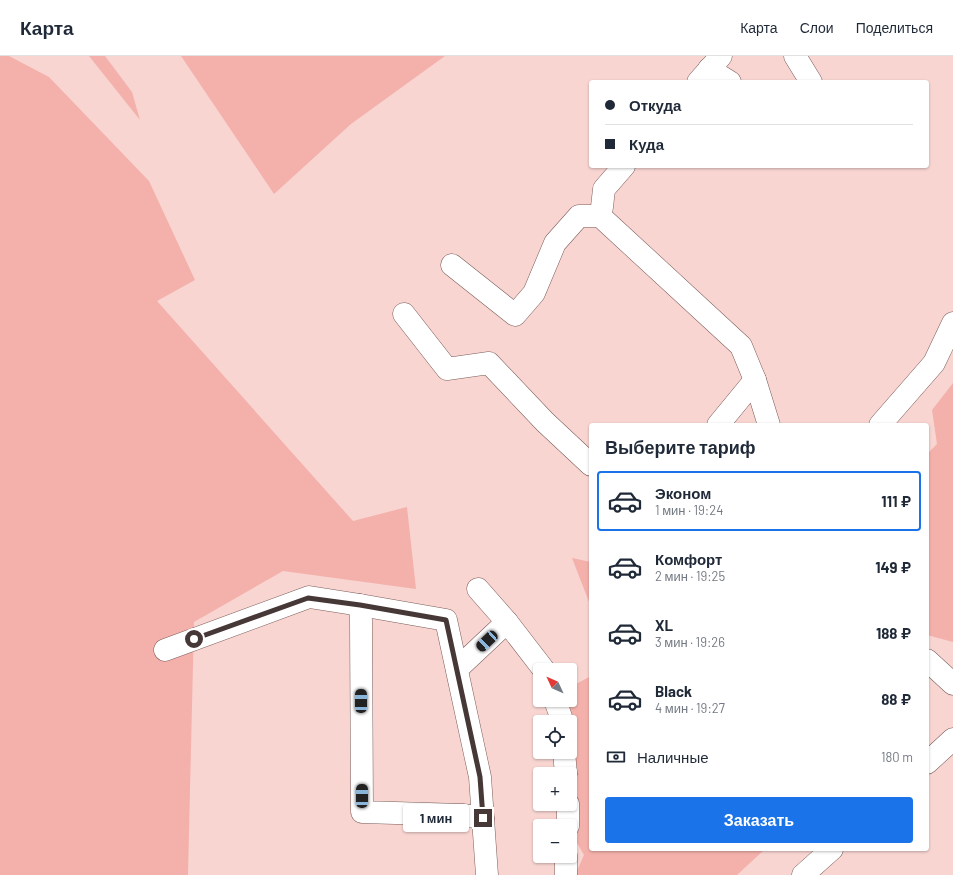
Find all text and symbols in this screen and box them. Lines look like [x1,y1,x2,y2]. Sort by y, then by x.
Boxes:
text: Карта [20,16,74,39]
text: Карта [740,19,778,36]
text: Слои [800,19,834,36]
text: Поделиться [856,19,933,36]
text: Откуда [629,96,681,114]
text: Куда [629,135,664,153]
text: Выберите тариф [605,436,756,458]
icon: car [607,483,643,519]
text: Эконом [655,484,711,502]
text: 111 ₽ [881,492,911,510]
text: 1 мин · 19:24 [655,502,723,518]
icon: car [607,549,643,585]
text: Комфорт [655,550,722,568]
text: 149 ₽ [875,558,911,576]
text: 2 мин · 19:25 [655,568,725,584]
icon: car [607,615,643,651]
text: XL [655,616,673,634]
text: 188 ₽ [876,624,911,642]
car [474,628,500,654]
route start [185,630,203,648]
text: 3 мин · 19:26 [655,634,725,650]
north arrow [533,663,577,707]
map controls [533,663,577,863]
icon: car [607,681,643,717]
text: Black [655,682,692,700]
car [355,689,367,713]
text: 88 ₽ [881,690,911,708]
text: 4 мин · 19:27 [655,700,725,716]
button: locate [533,715,577,759]
icon: cash [605,746,627,768]
text: Наличные [637,748,709,766]
text: 180 m [881,749,913,765]
button: + [533,767,577,811]
car [356,784,368,808]
button: Заказать [605,797,913,843]
callout: 1 мин [403,804,469,832]
route end [474,809,492,827]
text: 1 мин [420,810,452,826]
button: − [533,819,577,863]

